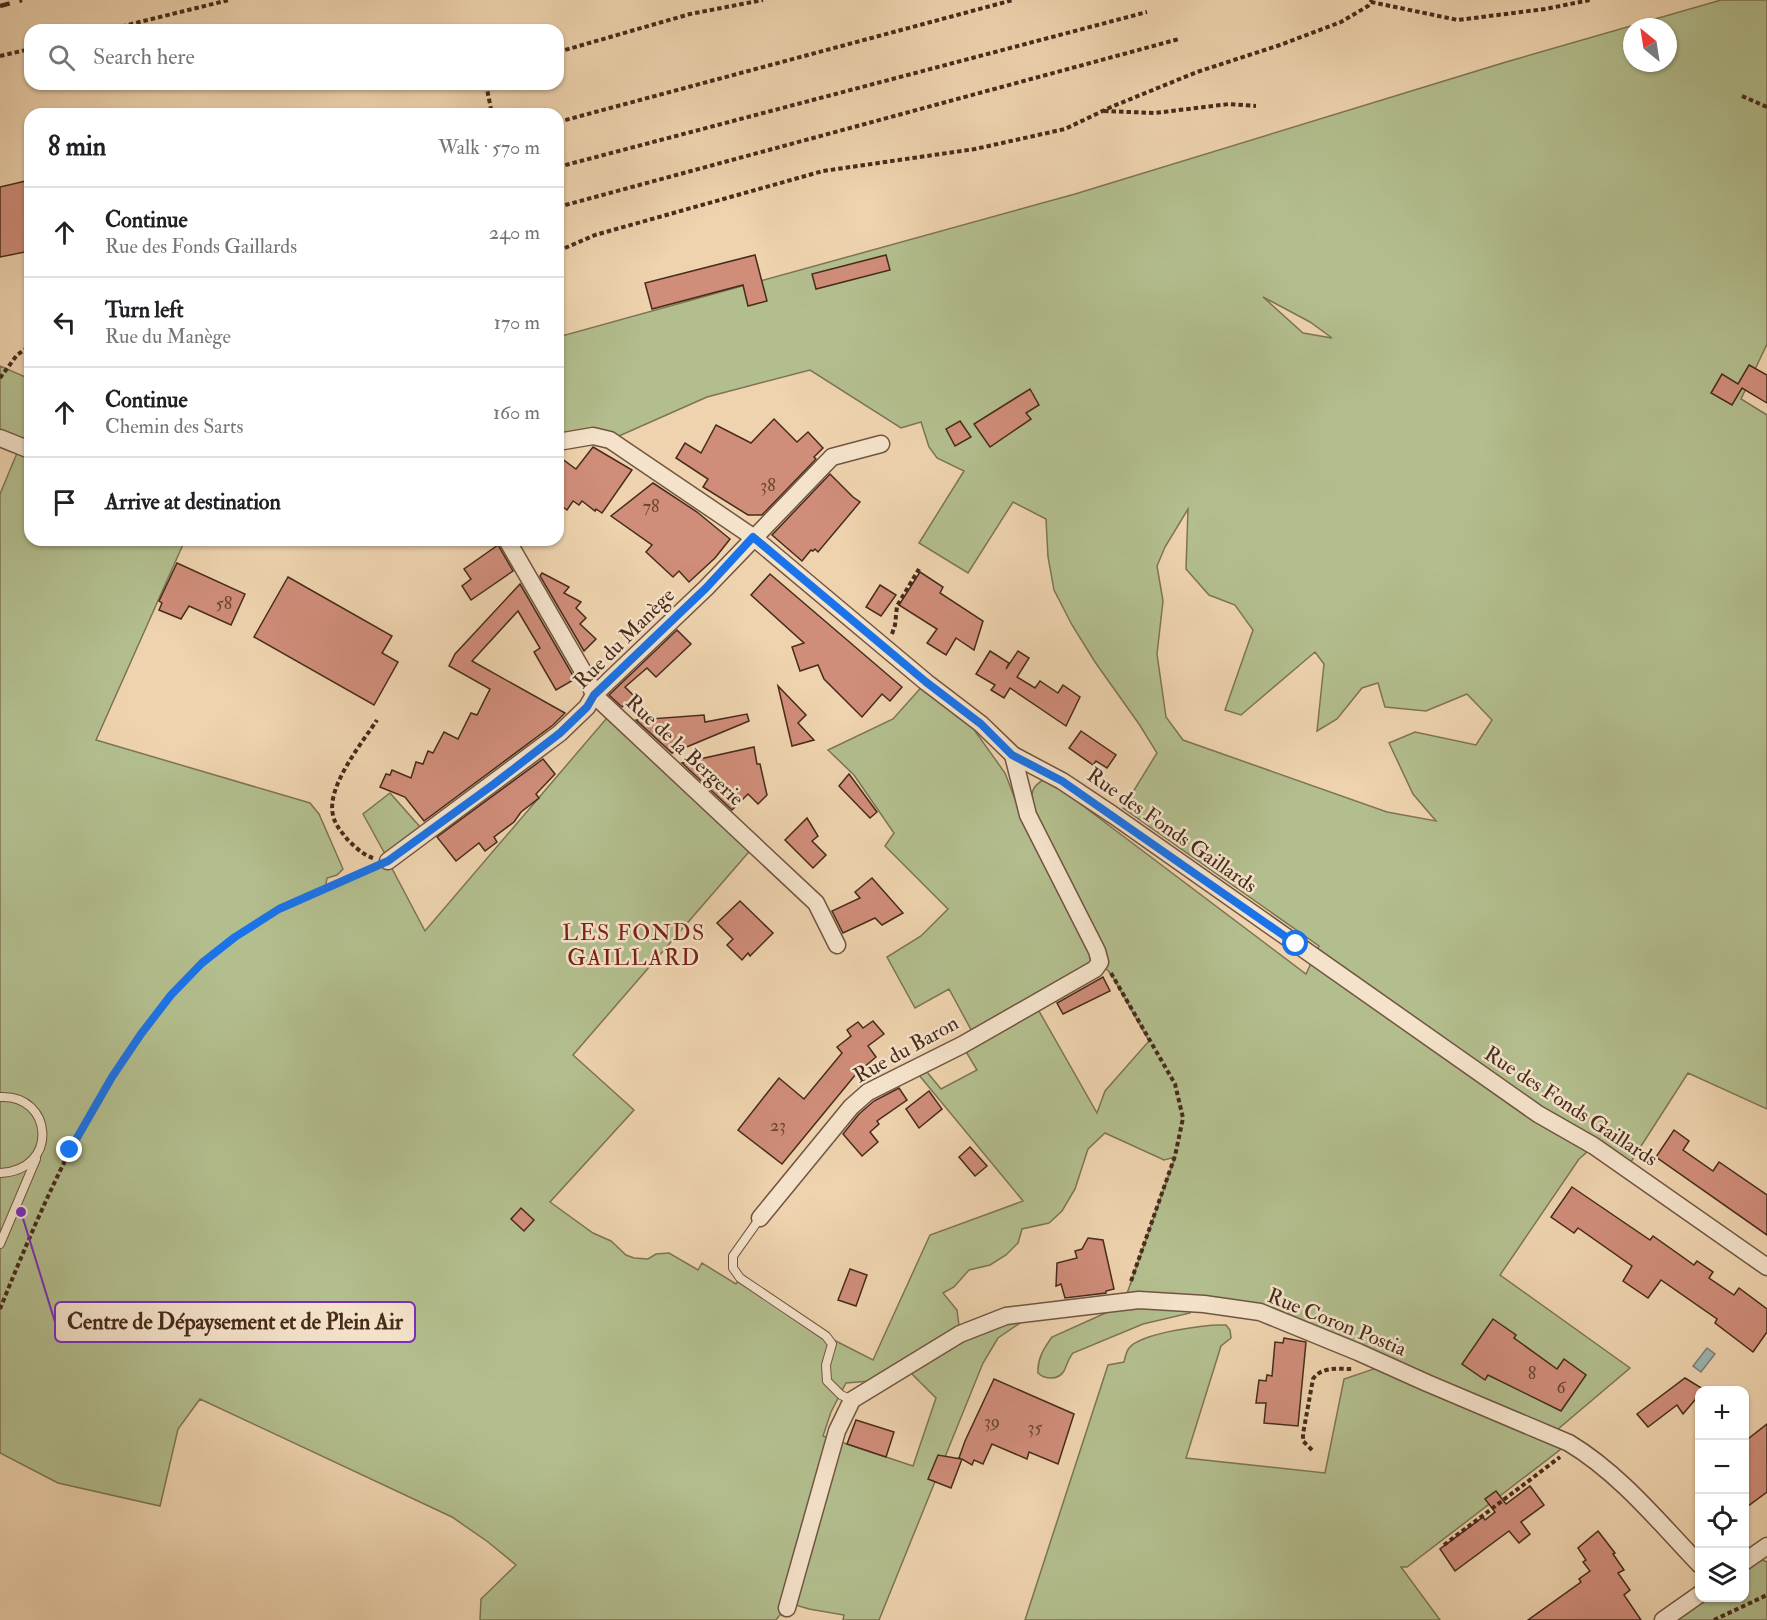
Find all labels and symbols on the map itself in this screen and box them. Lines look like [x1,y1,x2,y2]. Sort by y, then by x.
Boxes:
north arrow [1623,18,1677,72]
house number: 38 [760,474,776,497]
house number: 78 [643,495,659,518]
street label: Rue du Manège [568,582,681,695]
house number: 58 [216,592,232,615]
street label: Rue de la Bergerie [620,689,750,812]
street label: Rue des Fonds Gaillards [1081,762,1262,899]
district label: LES FONDS GAILLARD [562,919,706,972]
route start [1282,930,1308,956]
street label: Rue du Baron [849,1010,963,1089]
street label: Rue des Fonds Gaillards [1479,1040,1663,1173]
house number: 23 [770,1114,786,1137]
route end [56,1136,82,1162]
street label: Rue Coron Postia [1263,1282,1411,1363]
callout: Centre de Dépaysement et de Plein Air [55,1302,415,1342]
text: Centre de Dépaysement et de Plein Air [67,1308,404,1337]
house number: 8 [1528,1362,1536,1385]
house number: 6 [1556,1376,1566,1399]
house number: 39 [984,1410,1000,1433]
house number: 35 [1028,1416,1042,1439]

